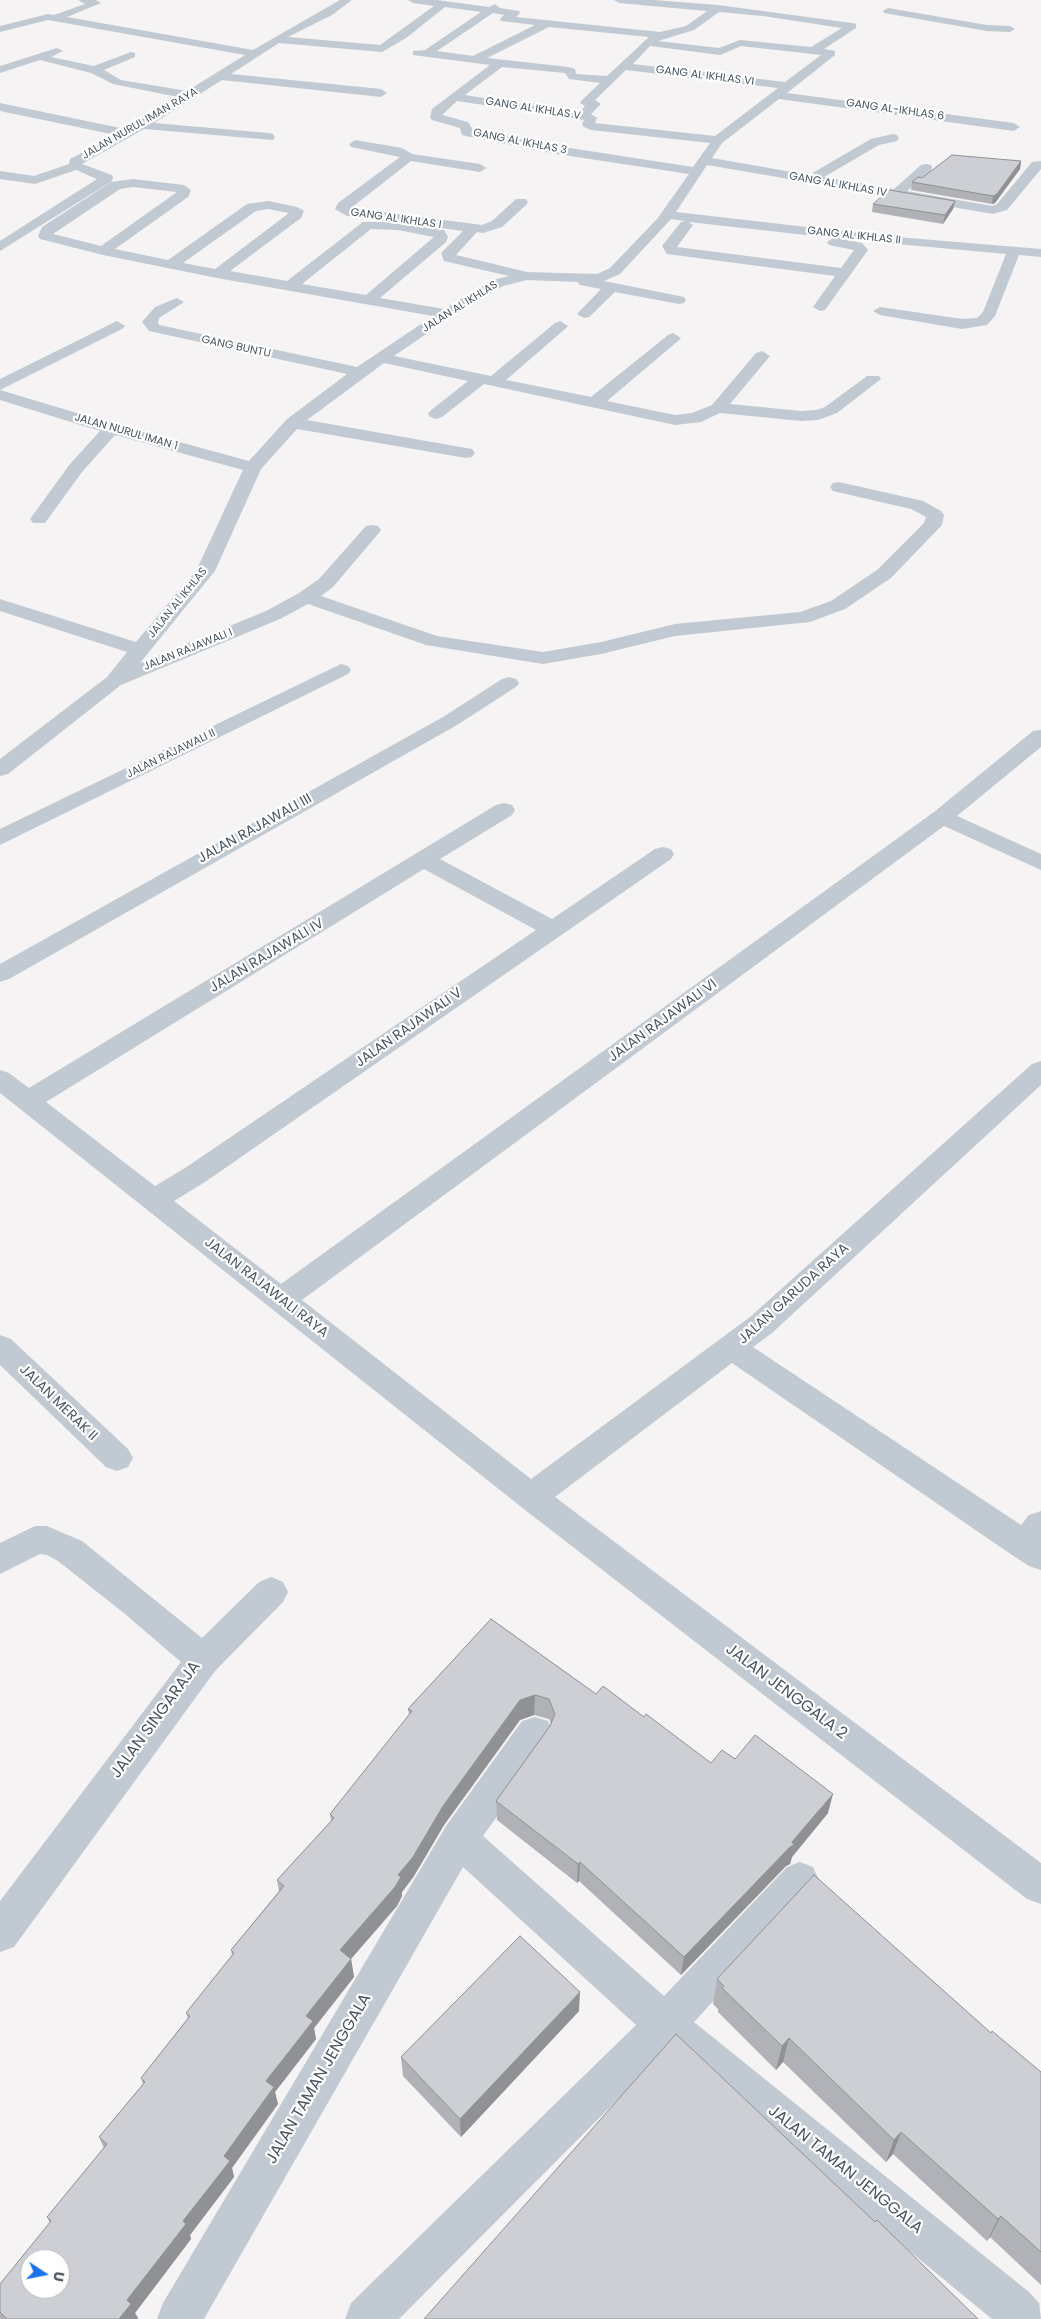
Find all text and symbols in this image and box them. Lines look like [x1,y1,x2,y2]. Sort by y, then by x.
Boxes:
street label: GANG AL IKHLAS VI [655,63,755,89]
street label: JALAN NURUL IMAN RAYA [80,85,200,163]
street label: GANG AL IKHLAS V [484,95,582,123]
street label: GANG AL-IKHLAS 6 [845,97,945,123]
street label: GANG AL IKHLAS 3 [472,126,568,158]
street label: GANG AL IKHLAS IV [788,170,888,200]
street label: GANG AL IKHLAS I [350,206,442,232]
street label: GANG AL IKHLAS II [806,225,902,247]
street label: JALAN AL IKHLAS [420,278,500,336]
street label: GANG BUNTU [200,333,272,361]
street label: JALAN NURUL IMAN 1 [73,411,179,453]
street label: JALAN AL IKHLAS [146,565,210,641]
street label: JALAN RAJAWALI I [142,626,234,674]
street label: JALAN RAJAWALI II [124,727,218,781]
street label: JALAN RAJAWALI III [195,791,315,867]
street label: JALAN RAJAWALI IV [207,915,327,997]
street label: JALAN RAJAWALI VI [605,976,721,1066]
street label: JALAN RAJAWALI V [352,985,466,1071]
street label: JALAN RAJAWALI RAYA [201,1234,331,1342]
street label: JALAN GARUDA RAYA [735,1240,853,1348]
street label: JALAN MERAK II [15,1361,101,1445]
street label: JALAN JENGGALA 2 [721,1640,851,1744]
street label: JALAN SINGARAJA [107,1658,205,1782]
street label: JALAN TAMAN JENGGALA [262,1990,376,2168]
street label: JALAN TAMAN JENGGALA [764,2102,926,2238]
north arrow [20,2249,70,2299]
text: U [48,2270,70,2283]

